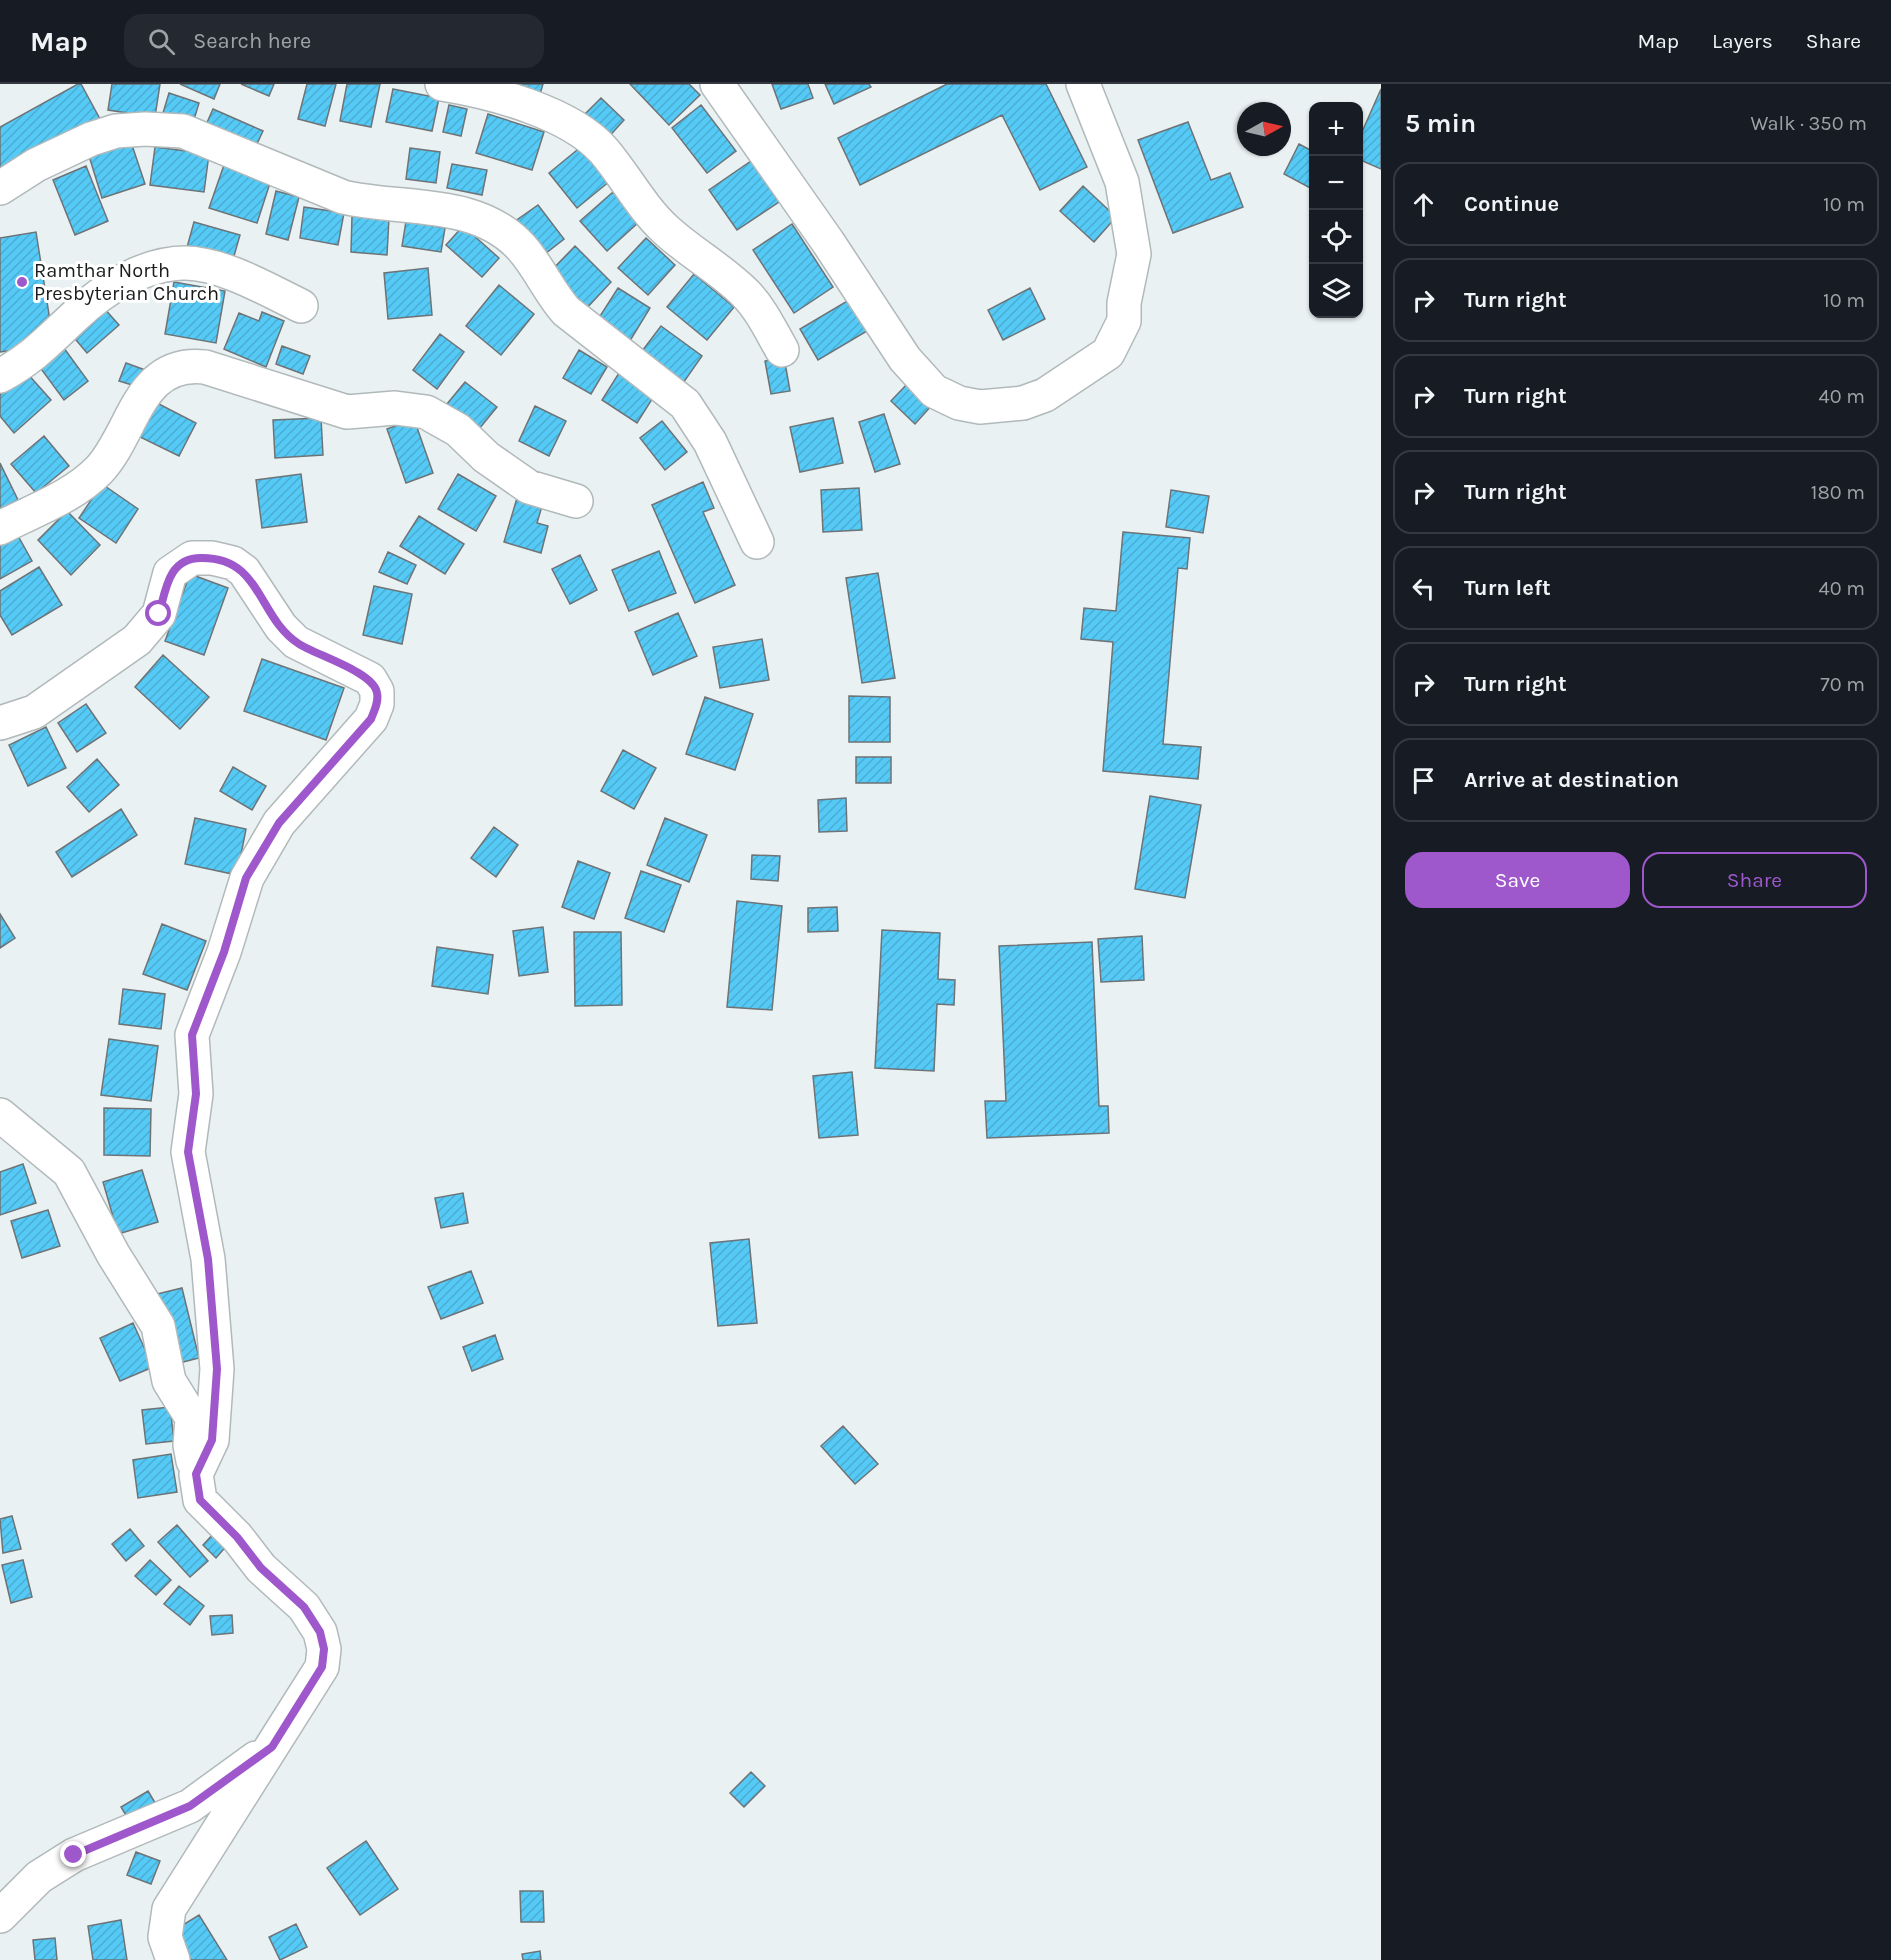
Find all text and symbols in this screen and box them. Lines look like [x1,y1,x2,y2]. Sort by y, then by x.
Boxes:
search box [124,14,544,68]
text: Map [30,25,88,58]
icon: search [145,25,178,58]
text: Search here [193,28,311,54]
text: Map [1637,29,1679,53]
text: Layers [1712,29,1773,53]
text: Share [1806,29,1861,53]
north arrow [1237,102,1291,156]
map controls [1309,102,1363,318]
button: + [1309,102,1363,156]
text: 5 min [1405,108,1476,139]
text: Walk · 350 m [1750,112,1867,135]
button: − [1309,156,1363,210]
icon: ahead [1407,188,1440,221]
text: Continue [1464,191,1559,217]
text: 10 m [1823,193,1865,216]
button: locate [1309,210,1363,264]
place label: Ramthar North Presbyterian Church [34,259,219,305]
button: layers [1309,264,1363,318]
marker: Ramthar North Presbyterian Church [15,275,29,289]
icon: right [1407,284,1440,317]
text: Turn right [1464,287,1567,313]
text: 10 m [1823,289,1865,312]
icon: right [1407,380,1440,413]
text: Turn right [1464,383,1567,409]
text: 40 m [1819,385,1865,408]
icon: right [1407,476,1440,509]
text: Turn right [1464,479,1567,505]
text: 180 m [1811,481,1865,504]
icon: left [1407,572,1440,605]
text: Turn left [1464,575,1551,601]
text: 40 m [1819,577,1865,600]
route start [145,600,171,626]
icon: right [1407,668,1440,701]
text: Turn right [1464,671,1567,697]
text: 70 m [1820,673,1865,696]
icon: arrive [1407,764,1440,797]
text: Arrive at destination [1464,767,1679,793]
button: Save [1405,852,1630,908]
button: Share [1642,852,1867,908]
route end [60,1841,86,1867]

